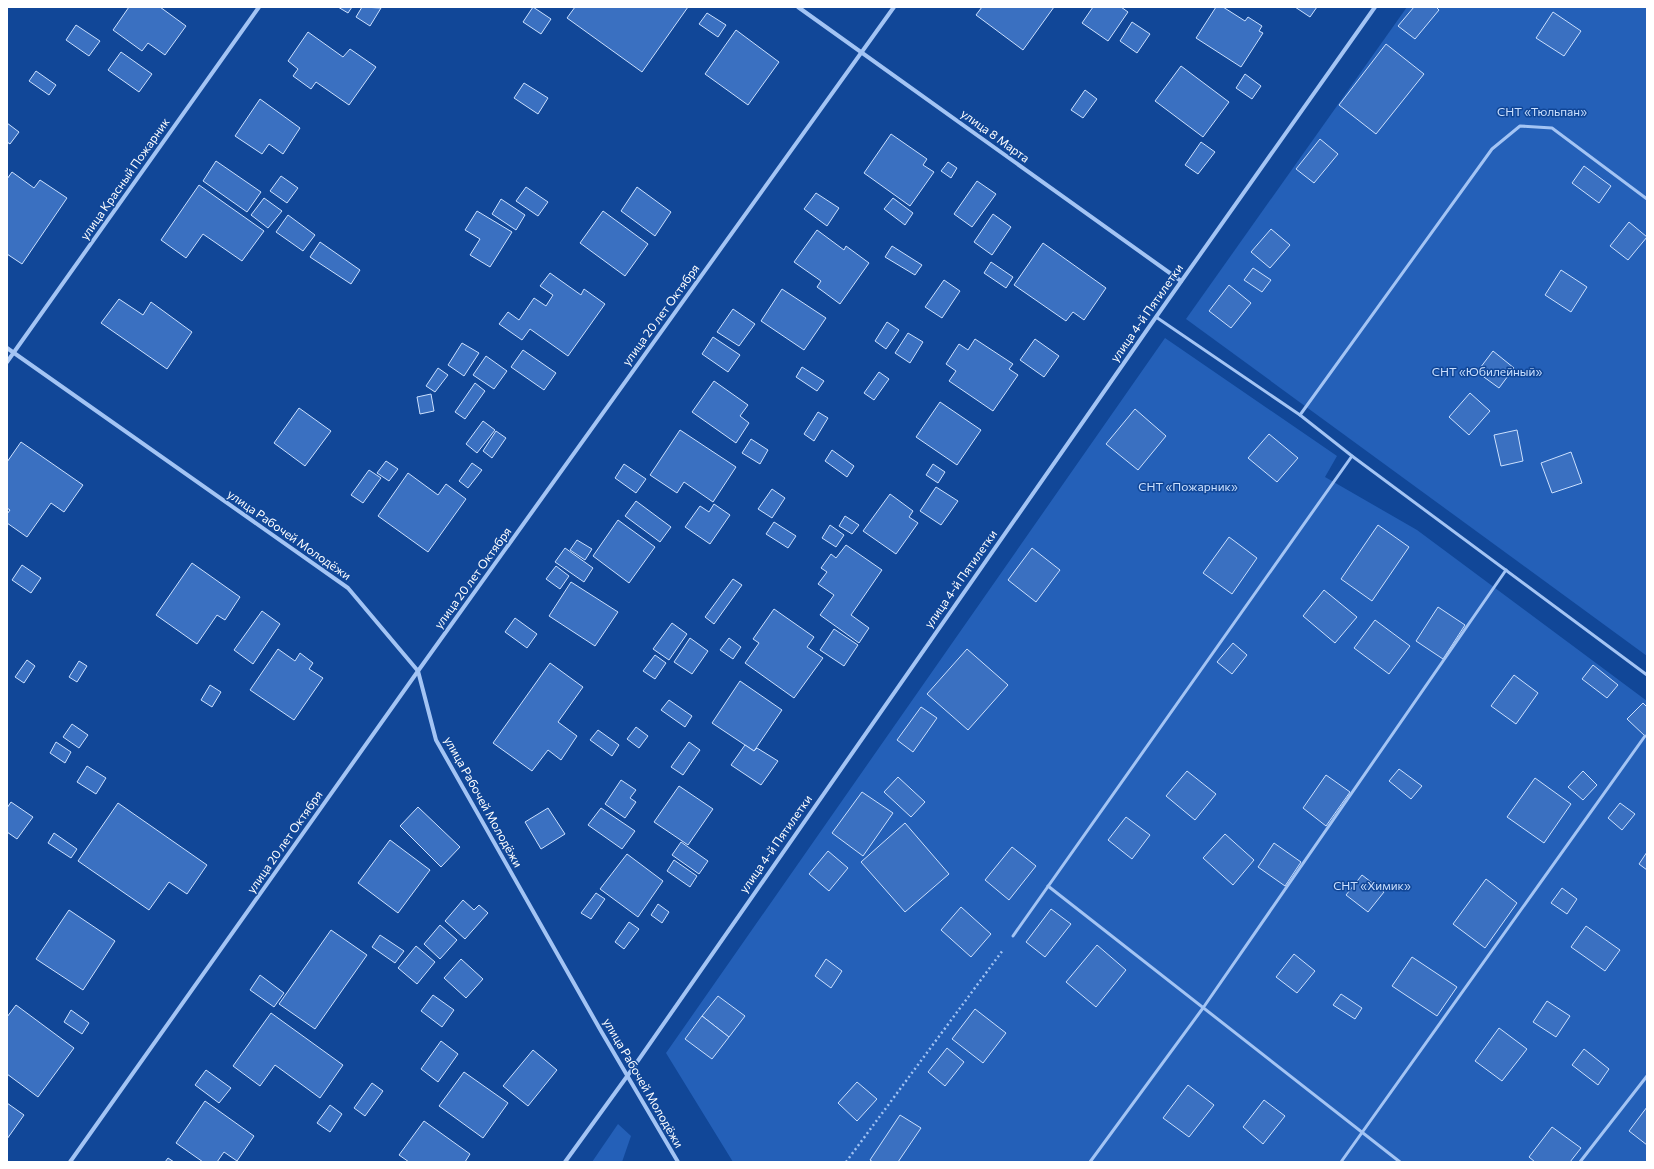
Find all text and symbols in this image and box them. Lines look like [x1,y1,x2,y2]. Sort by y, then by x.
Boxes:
park label: СНТ «Тюльпан» [1497,104,1587,118]
street label: улица 8 Марта [959,106,1033,165]
street label: улица Красный Пожарник [77,114,172,242]
street label: улица 20 лет Октября [619,261,702,368]
street label: улица 4-й Пятилетки [1107,261,1185,364]
park label: СНТ «Юбилейный» [1432,364,1542,378]
park label: СНТ «Пожарник» [1138,479,1238,493]
street label: улица Рабочей Молодёжи [225,486,354,582]
street label: улица 20 лет Октября [431,524,514,631]
street label: улица 4-й Пятилетки [921,527,999,630]
street label: улица Рабочей Молодёжи [442,734,526,869]
street label: улица 20 лет Октября [243,788,325,895]
street label: улица 4-й Пятилетки [736,792,814,895]
park label: СНТ «Химик» [1333,878,1411,892]
street label: улица Рабочей Молодёжи [601,1015,687,1150]

